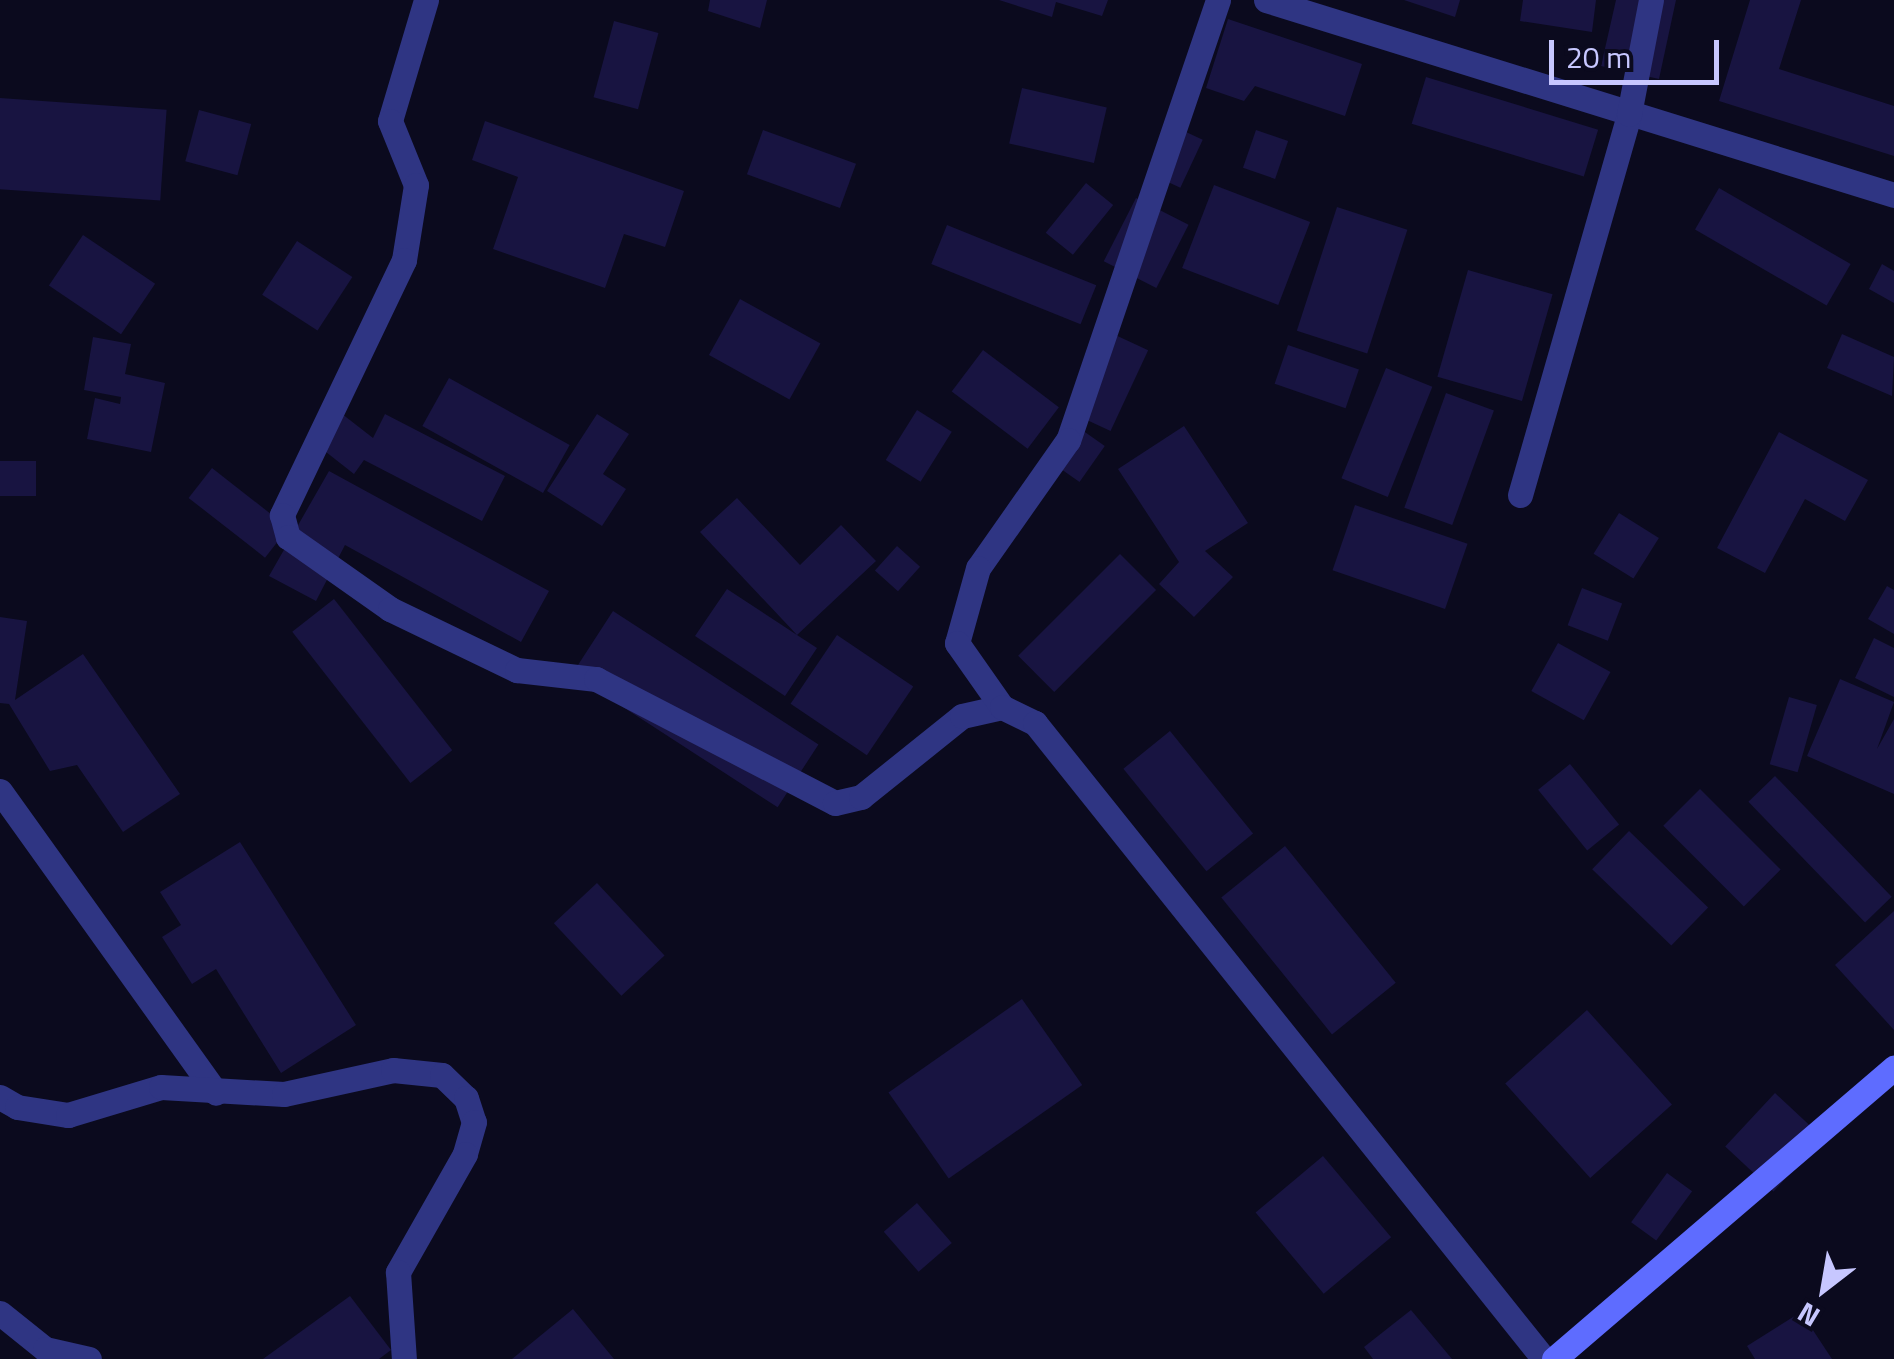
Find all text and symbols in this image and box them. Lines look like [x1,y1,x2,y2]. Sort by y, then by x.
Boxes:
scale bar [1554,20,1724,82]
text: 20 m [1566,34,1631,80]
north arrow [1774,1239,1874,1339]
text: N [1789,1292,1828,1339]

